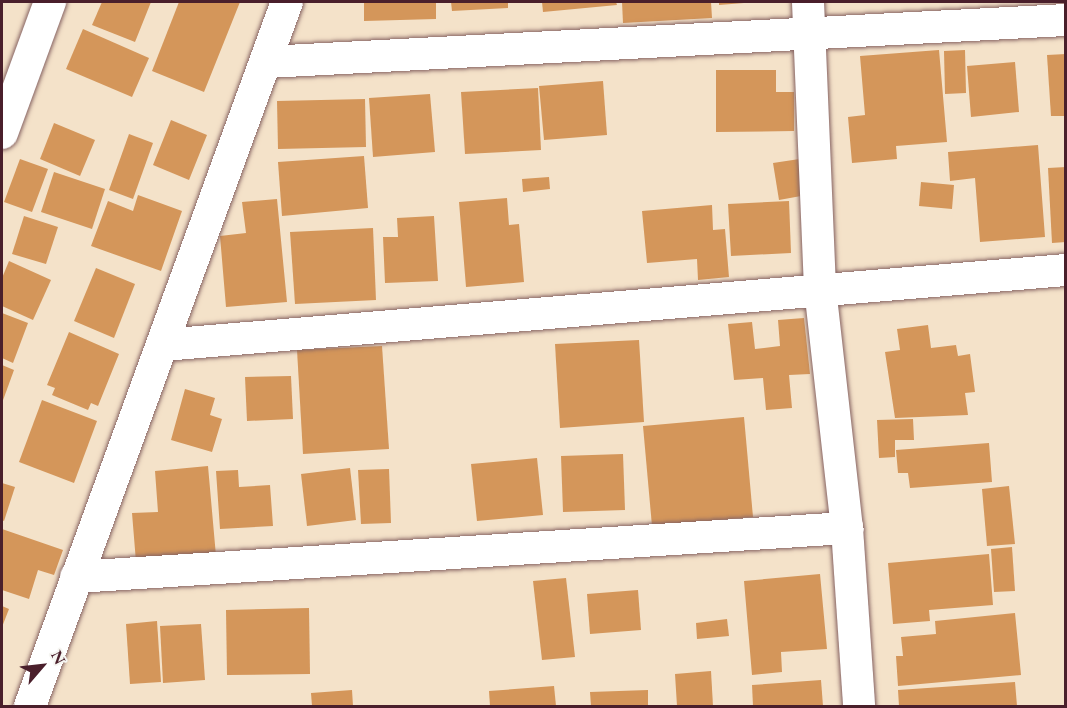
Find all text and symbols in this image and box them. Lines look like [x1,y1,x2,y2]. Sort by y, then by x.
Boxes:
north arrow [12,636,72,696]
text: N [46,647,71,668]

